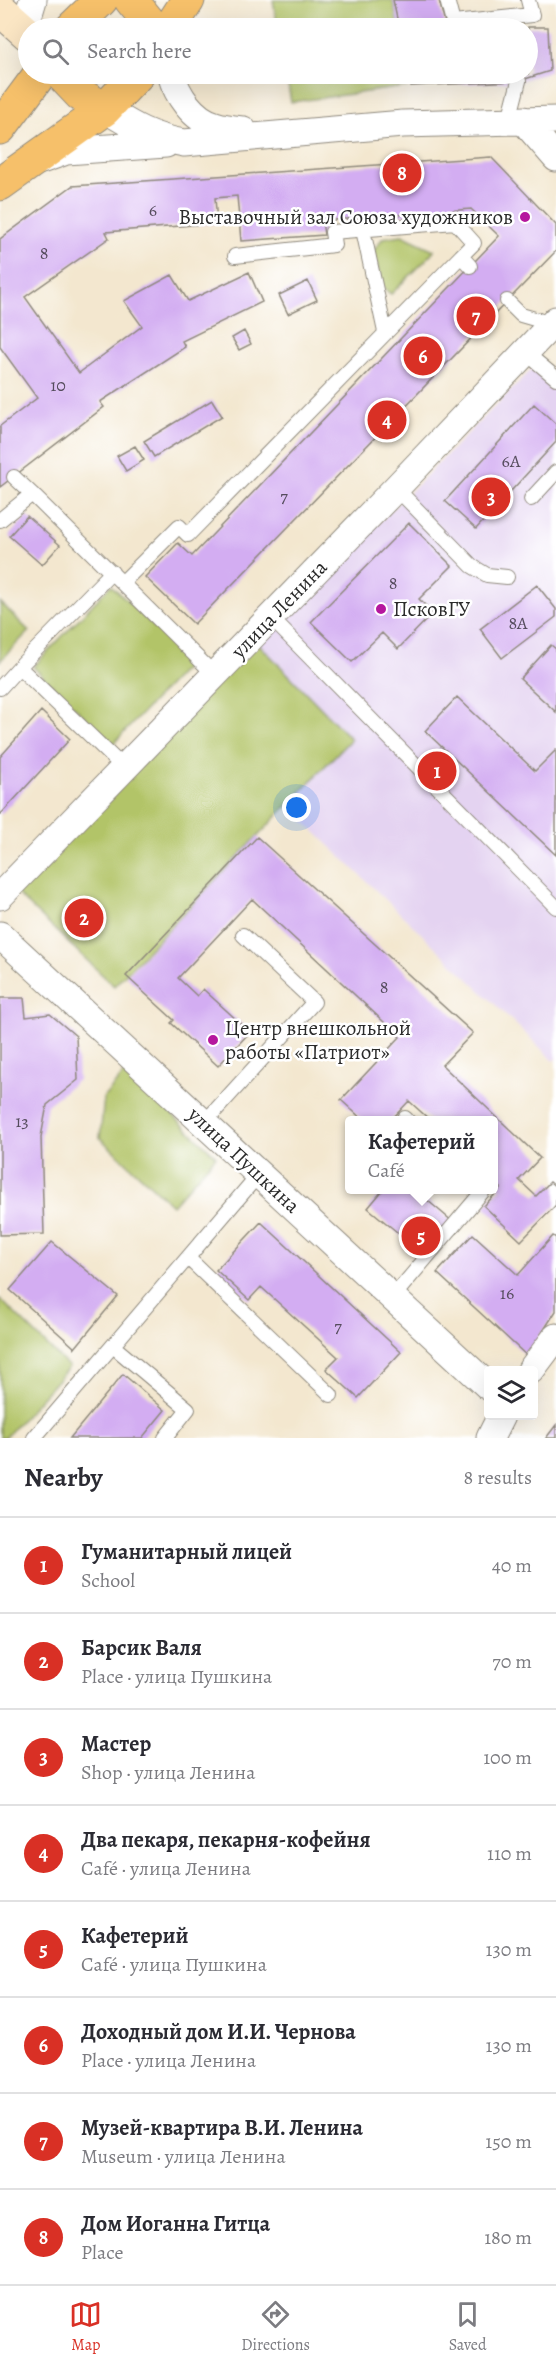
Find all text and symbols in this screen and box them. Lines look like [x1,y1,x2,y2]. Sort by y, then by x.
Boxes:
search box [18,18,538,84]
icon: search [39,35,72,68]
text: Search here [87,36,192,66]
pin: 8 [382,150,422,195]
house number: 6 [149,198,157,222]
place label: Выставочный зал Союза художников [179,203,513,231]
marker: Выставочный зал Союза художников [518,210,532,224]
house number: 8 [40,241,48,265]
pin: 7 [456,294,496,338]
pin: 6 [404,334,442,378]
house number: 10 [50,373,66,397]
pin: 4 [368,398,406,442]
house number: 6А [502,449,521,473]
pin: 3 [472,474,510,520]
house number: 7 [280,484,288,508]
street label: улица Ленина [224,553,333,665]
house number: 8 [389,571,397,595]
place label: ПсковГУ [393,595,470,623]
marker: ПсковГУ [374,602,388,616]
house number: 8А [508,611,528,635]
pin: 1 [418,748,456,794]
your location [282,793,311,822]
pin: 2 [64,896,104,940]
house number: 8 [380,975,388,999]
place label: Центр внешкольной работы «Патриот» [225,1014,411,1066]
marker: Центр внешкольной работы «Патриот» [206,1033,220,1047]
street label: улица Пушкина [181,1100,306,1220]
house number: 13 [15,1109,29,1133]
popup [345,1116,498,1194]
text: Кафетерий [368,1127,475,1157]
text: Café [368,1157,405,1184]
pin: 5 [402,1214,440,1258]
house number: 16 [500,1281,514,1305]
house number: 7 [334,1314,342,1338]
map controls [484,1366,538,1420]
button: layers [484,1366,538,1420]
text: Nearby [24,1460,103,1495]
text: 8 results [464,1464,532,1491]
text: Гуманитарный лицей [81,1537,292,1567]
text: 1 [40,1552,47,1579]
text: 40 m [492,1552,532,1579]
text: School [81,1567,135,1594]
text: Барсик Валя [81,1633,202,1663]
text: 2 [39,1648,48,1675]
text: 70 m [492,1648,532,1675]
text: Place · улица Пушкина [81,1663,272,1690]
text: Мастер [81,1729,151,1759]
text: 3 [39,1744,48,1771]
text: 100 m [483,1744,532,1771]
text: Shop · улица Ленина [81,1759,255,1786]
text: Два пекаря, пекарня-кофейня [81,1825,371,1855]
text: 4 [39,1840,48,1867]
text: 110 m [487,1840,532,1867]
text: Café · улица Ленина [81,1855,251,1882]
text: Кафетерий [81,1921,189,1951]
text: 5 [39,1936,48,1963]
text: 130 m [486,1936,532,1963]
text: Café · улица Пушкина [81,1951,267,1978]
text: Доходный дом И.И. Чернова [81,2017,356,2047]
text: 6 [39,2032,48,2059]
text: 130 m [486,2032,532,2059]
text: Place · улица Ленина [81,2047,256,2074]
text: Музей-квартира В.И. Ленина [81,2113,363,2143]
text: 7 [39,2128,48,2155]
text: 150 m [485,2128,532,2155]
text: Museum · улица Ленина [81,2143,286,2170]
text: Дом Иоганна Гитца [81,2209,270,2239]
text: 8 [39,2224,48,2251]
text: 180 m [484,2224,532,2251]
text: Place [81,2239,123,2266]
tab: Map [69,2298,102,2356]
tab: Directions [241,2298,310,2356]
tab: Saved [449,2298,487,2356]

